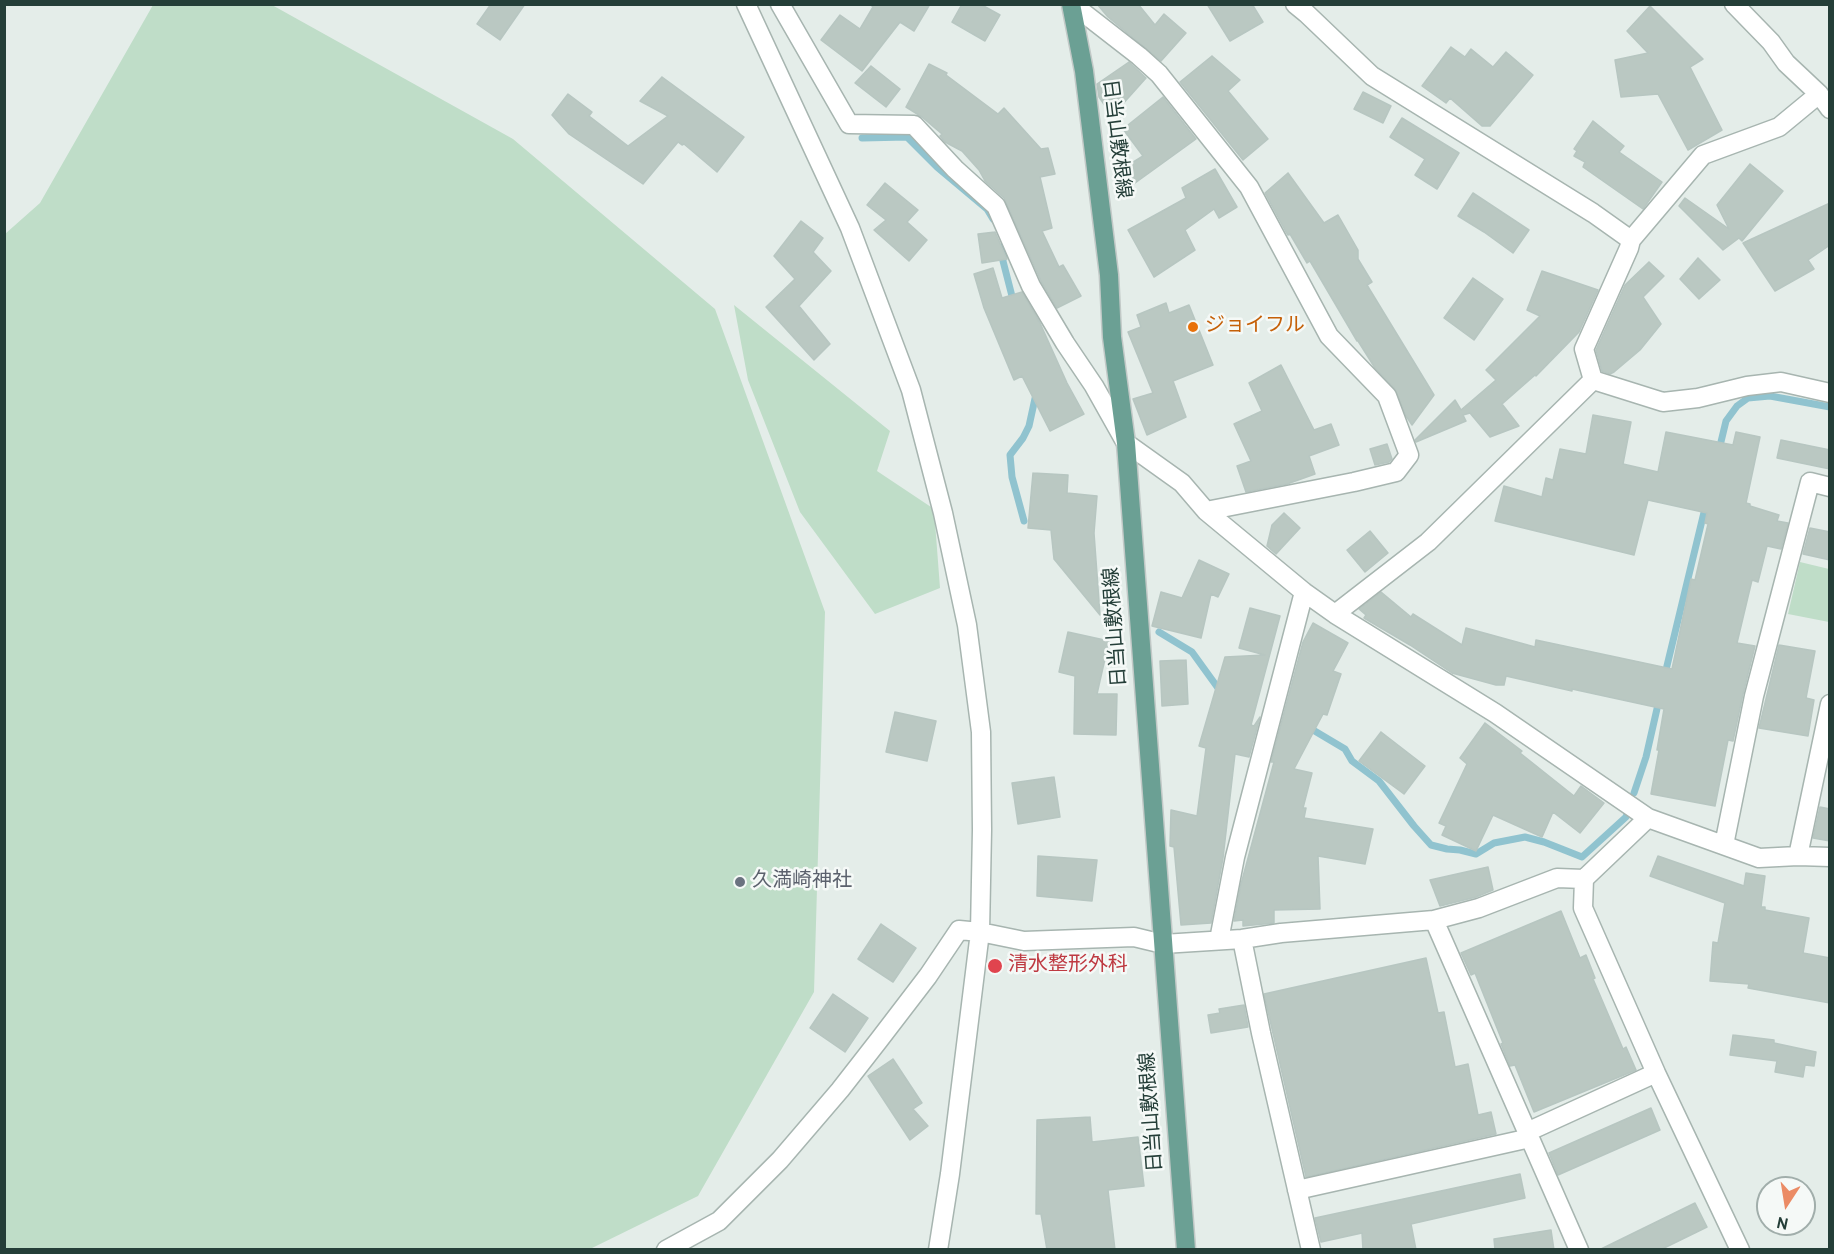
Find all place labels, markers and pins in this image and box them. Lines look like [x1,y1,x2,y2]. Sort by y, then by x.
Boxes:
place label: ジョイフル [1205,315,1305,339]
marker: ジョイフル [1186,320,1200,334]
place label: 久満崎神社 [752,870,852,894]
marker: 久満崎神社 [733,875,747,889]
place label: 清水整形外科 [1008,954,1128,978]
marker: 清水整形外科 [986,957,1004,975]

